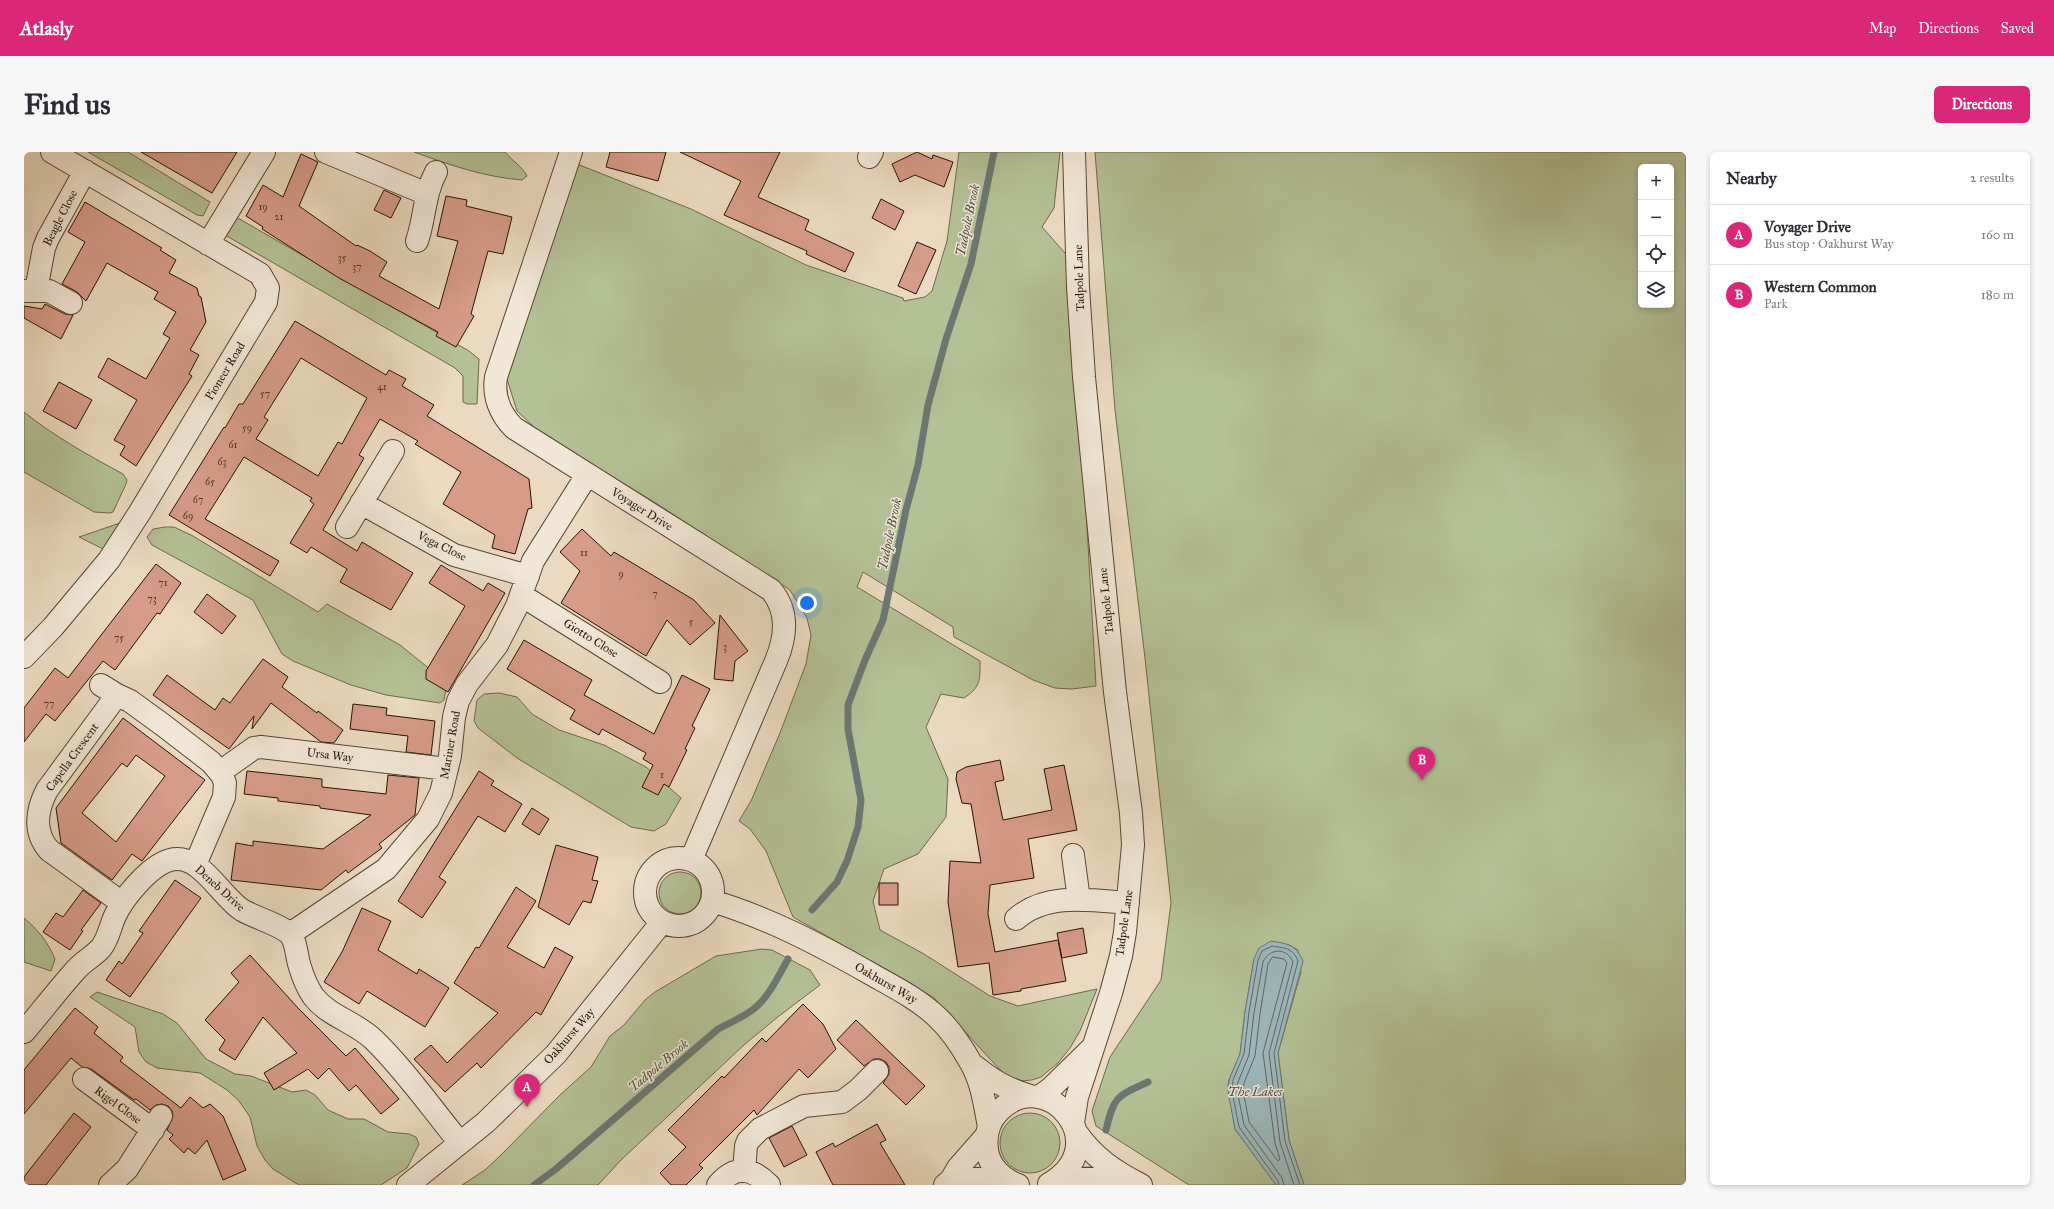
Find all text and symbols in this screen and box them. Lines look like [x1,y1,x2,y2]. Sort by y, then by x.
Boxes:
text: Atlasly [20,17,73,40]
text: Map [1869,20,1896,37]
text: Directions [1918,20,1979,37]
text: Saved [2001,20,2034,37]
button: Directions [1934,86,2030,123]
text: Find us [24,87,110,122]
map controls [1638,164,1674,308]
button: + [1638,164,1674,200]
text: Nearby [1726,168,1777,189]
text: 2 results [1970,170,2014,186]
water label: Tadpole Brook [953,183,983,258]
street label: Beagle Close [40,188,81,249]
button: − [1638,200,1674,236]
house number: 19 [258,201,268,213]
house number: 21 [275,211,283,223]
text: Voyager Drive [1764,218,1851,236]
text: A [1735,227,1743,243]
text: 160 m [1981,227,2014,243]
button: locate [1638,236,1674,272]
text: Bus stop · Oakhurst Way [1764,236,1894,252]
street label: Tadpole Lane [1071,244,1087,312]
house number: 35 [338,252,347,264]
house number: 37 [352,261,362,273]
button: layers [1638,272,1674,308]
text: Western Common [1764,278,1877,296]
text: B [1735,287,1743,303]
text: 180 m [1981,287,2014,303]
text: Park [1764,296,1788,312]
street label: Pioneer Road [202,339,248,403]
house number: 41 [377,381,387,393]
house number: 57 [260,388,270,400]
house number: 59 [242,422,252,434]
house number: 61 [228,439,238,451]
house number: 63 [217,456,227,468]
house number: 65 [205,476,215,488]
street label: Voyager Drive [607,484,675,534]
house number: 67 [193,494,203,506]
water label: Tadpole Brook [875,497,905,572]
house number: 69 [183,510,193,522]
street label: Vega Close [414,528,469,565]
house number: 11 [580,547,588,559]
street label: Tadpole Lane [1096,567,1116,635]
house number: 9 [618,568,624,580]
house number: 71 [158,577,168,589]
house number: 7 [652,588,658,600]
house number: 73 [147,593,157,605]
your location [797,593,817,613]
street label: Giotto Close [561,616,621,660]
house number: 5 [689,616,694,628]
house number: 75 [114,632,124,644]
house number: 3 [723,641,727,653]
house number: 77 [44,698,54,710]
street label: Mariner Road [437,710,463,780]
street label: Capella Crescent [42,719,102,794]
street label: Ursa Way [306,745,355,765]
pin: B [1409,747,1435,780]
house number: 1 [660,769,664,781]
street label: Deneb Drive [192,862,248,914]
street label: Tadpole Lane [1112,889,1136,957]
street label: Oakhurst Way [852,959,920,1007]
street label: Oakhurst Way [541,1005,597,1067]
water label: Tadpole Brook [626,1036,692,1095]
pin: A [514,1074,540,1107]
street label: Rigel Close [91,1083,144,1128]
water label: The Lakes [1228,1084,1282,1100]

